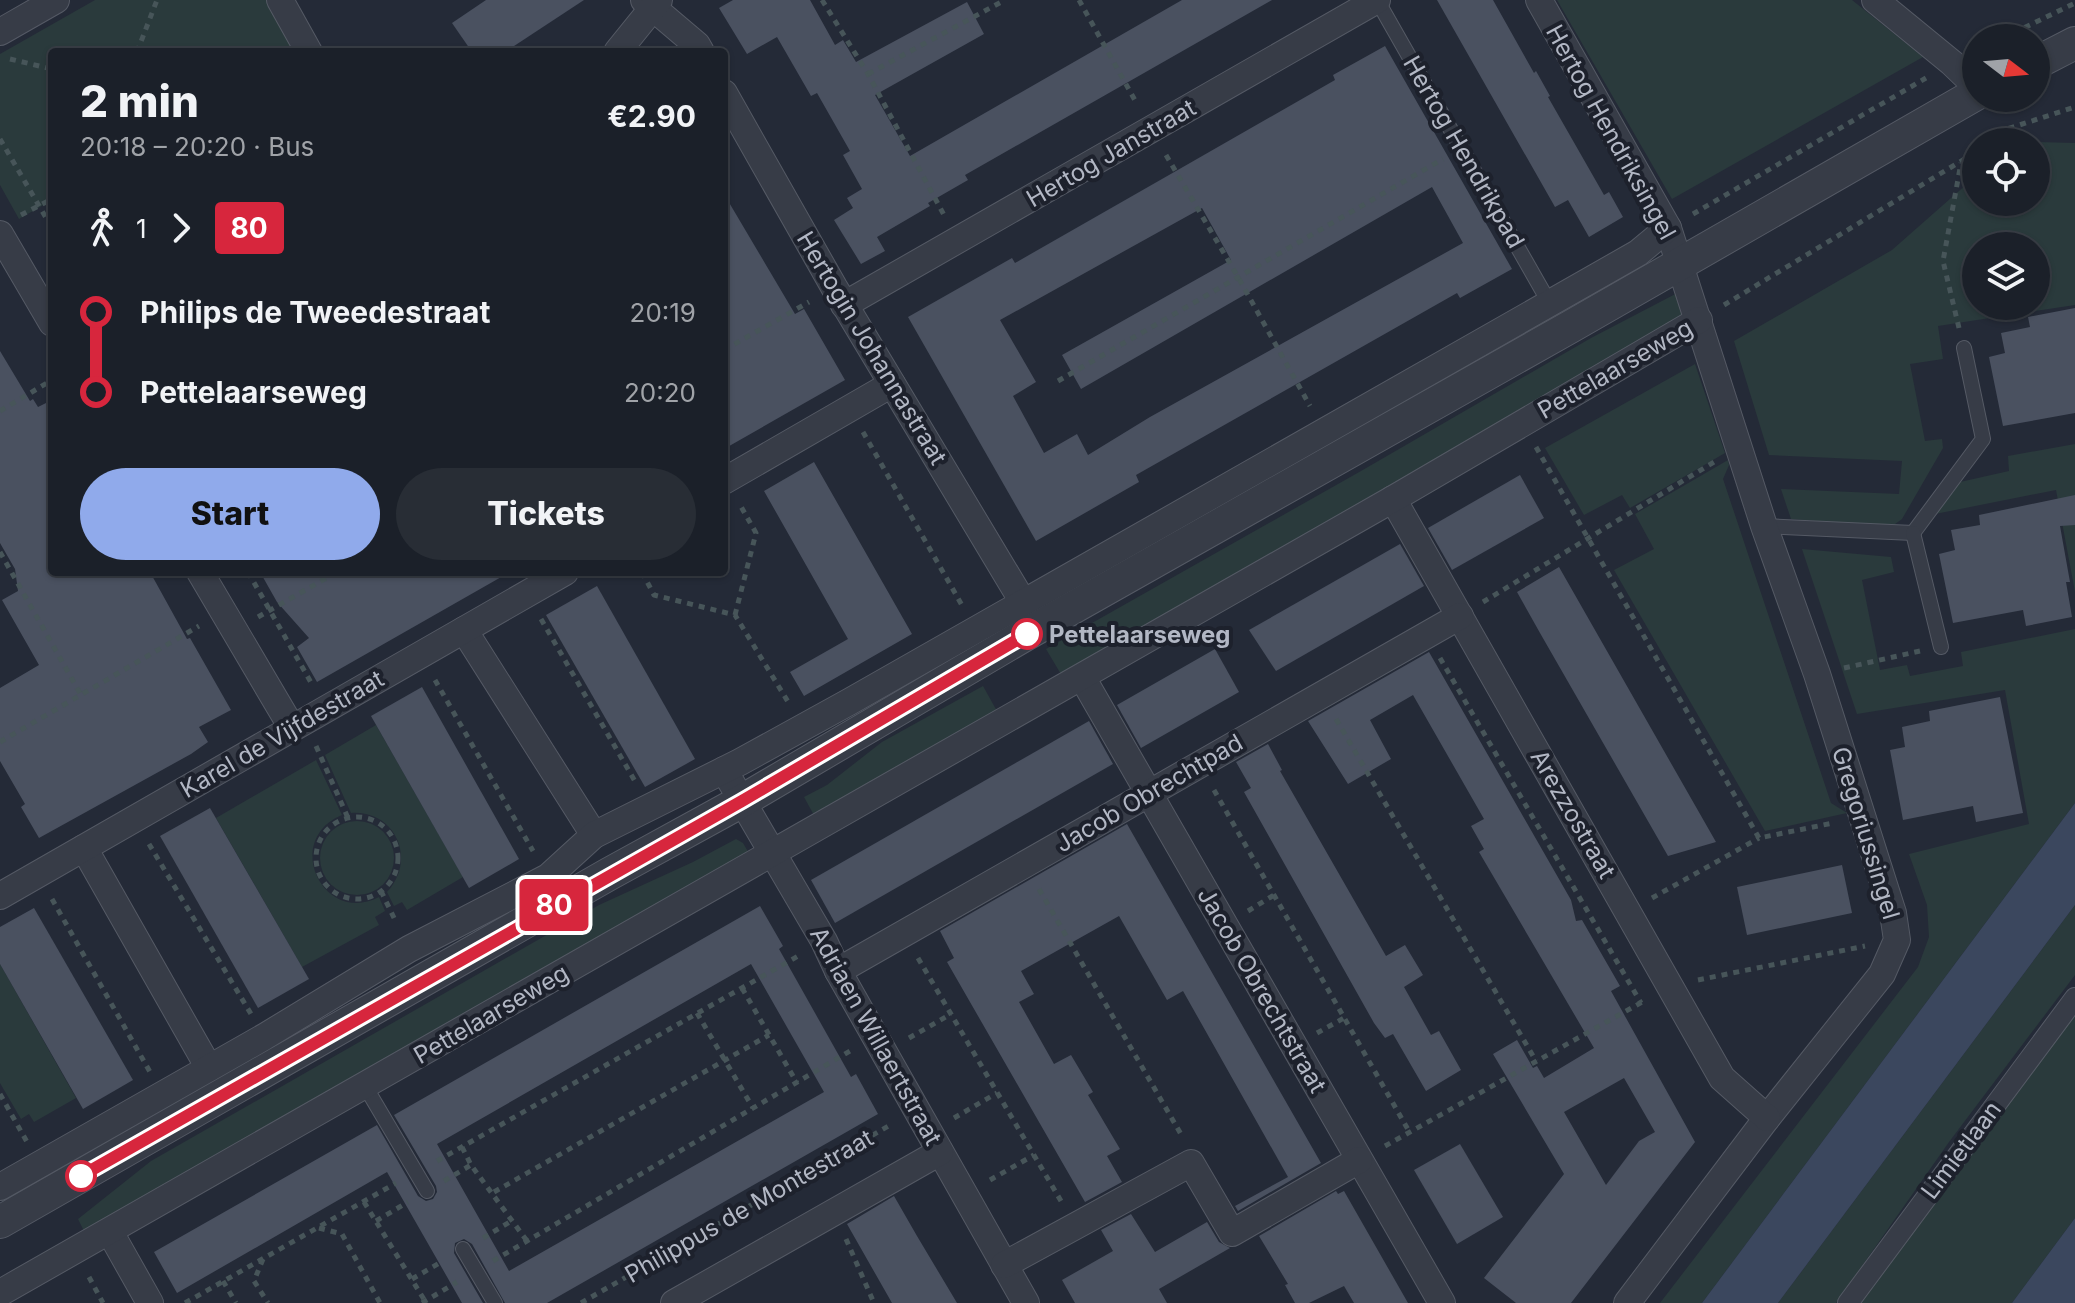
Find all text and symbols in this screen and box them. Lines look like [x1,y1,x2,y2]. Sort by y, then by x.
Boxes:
street label: Hertog Hendriksingel [1540,20,1682,244]
north arrow [1962,24,2050,112]
map controls [1962,24,2050,320]
street label: Hertog Hendrikpad [1397,51,1531,253]
text: 2 min [80,74,199,128]
street label: Hertog Janstraat [1021,93,1201,213]
text: €2.90 [607,98,696,134]
button: locate [1962,128,2050,216]
text: 20:18 – 20:20 · Bus [80,131,314,162]
icon: walk [80,206,124,250]
icon: forward [159,206,203,250]
text: 80 [231,211,268,245]
text: 1 [136,213,147,244]
street label: Hertogin Johannastraat [791,226,953,470]
button: layers [1962,232,2050,320]
text: Philips de Tweedestraat [140,294,490,330]
text: 20:19 [630,297,696,328]
street label: Pettelaarseweg [1532,313,1698,425]
text: Pettelaarseweg [140,374,367,410]
text: 20:20 [624,377,696,408]
button: Start [80,468,380,560]
button: Tickets [396,468,696,560]
marker: Pettelaarseweg [1012,619,1042,649]
place label: Pettelaarseweg [1049,620,1231,649]
street label: Karel de Vijfdestraat [175,664,389,804]
street label: Jacob Obrechtpad [1050,728,1248,858]
street label: Gregoriussingel [1826,743,1906,923]
street label: Arezzostraat [1525,745,1622,884]
line badge: 80 [518,879,590,931]
street label: Jacob Obrechtstraat [1191,882,1333,1098]
text: 80 [535,888,573,922]
street label: Adriaen Willaertstraat [804,922,948,1150]
street label: Pettelaarseweg [408,958,574,1070]
street label: Limietlaan [1915,1095,2007,1205]
street label: Philippus de Montestraat [620,1123,878,1289]
unlabelled marker [66,1161,96,1191]

